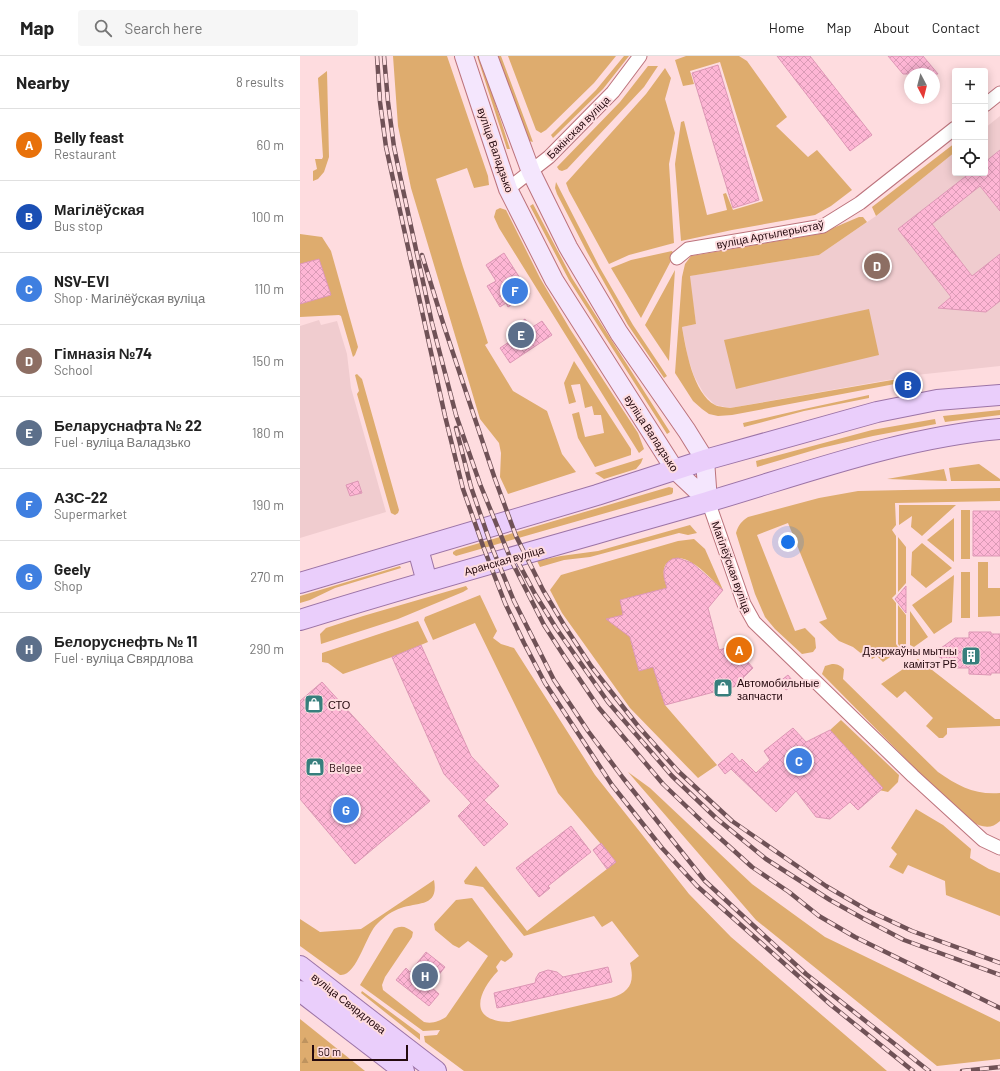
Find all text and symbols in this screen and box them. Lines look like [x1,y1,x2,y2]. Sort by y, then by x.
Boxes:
search box [78,10,358,46]
text: Map [20,16,54,39]
icon: search [92,17,114,39]
text: Search here [124,19,202,37]
text: Home [769,19,805,36]
text: Map [827,19,851,36]
text: About [873,19,910,36]
text: Contact [932,19,980,36]
north arrow [904,68,940,104]
map controls [952,68,988,176]
button: + [952,68,988,104]
text: Nearby [16,72,70,92]
text: 8 results [236,74,284,90]
street label: Бакінская вуліца [544,92,613,161]
button: − [952,104,988,140]
street label: вуліца Валадзько [475,106,517,194]
text: Belly feast [54,128,124,146]
text: A [25,137,33,153]
text: 60 m [257,137,284,153]
button: locate [952,140,988,176]
text: Restaurant [54,146,116,162]
text: Магілёўская [54,200,145,218]
text: B [25,209,33,225]
text: 100 m [251,209,284,225]
street label: вуліца Артылерыстаў [715,217,825,251]
text: Bus stop [54,218,103,234]
pin: D [864,251,890,281]
text: NSV-EVI [54,272,109,290]
pin: F [502,276,528,306]
text: C [25,281,33,297]
text: 110 m [254,281,284,297]
text: Shop · Магілёўская вуліца [54,290,205,306]
pin: E [508,320,534,350]
text: Гімназія №74 [54,344,152,362]
text: D [25,353,33,369]
text: 150 m [252,353,284,369]
text: School [54,362,92,378]
pin: B [895,370,921,400]
street label: вуліца Валадзько [622,392,682,474]
text: Беларуснафта № 22 [54,416,202,434]
text: E [25,425,33,441]
text: 180 m [252,425,284,441]
text: Fuel · вуліца Валадзько [54,434,191,450]
text: АЗС-22 [54,488,108,506]
text: F [25,497,33,513]
text: 190 m [252,497,284,513]
text: Supermarket [54,506,127,522]
street label: Магілёўская вуліца [709,519,755,616]
your location [778,532,798,552]
street label: Аранская вуліца [462,542,546,578]
text: Geely [54,560,91,578]
text: G [25,569,33,585]
text: 270 m [250,569,284,585]
text: Shop [54,578,83,594]
text: Белоруснефть № 11 [54,632,197,650]
pin: A [726,635,752,665]
text: H [25,641,33,657]
text: 290 m [250,641,284,657]
place label: Дзяржаўны мытны камітэт РБ [862,644,957,670]
building icon: Дзяржаўны мытны камітэт РБ [960,645,982,667]
text: Fuel · вуліца Свярдлова [54,650,193,666]
place label: Автомобильные запчасти [737,676,819,702]
shop icon: Автомобильные запчасти [712,677,734,699]
shop icon: СТО [303,693,325,715]
place label: СТО [328,698,351,711]
pin: C [786,746,812,776]
shop icon: Belgee [304,756,326,778]
place label: Belgee [329,761,362,774]
pin: G [333,795,359,825]
pin: H [412,961,438,991]
street label: вуліца Свярдлова [309,970,389,1037]
scale bar [312,1043,408,1062]
text: 50 m [318,1045,341,1058]

